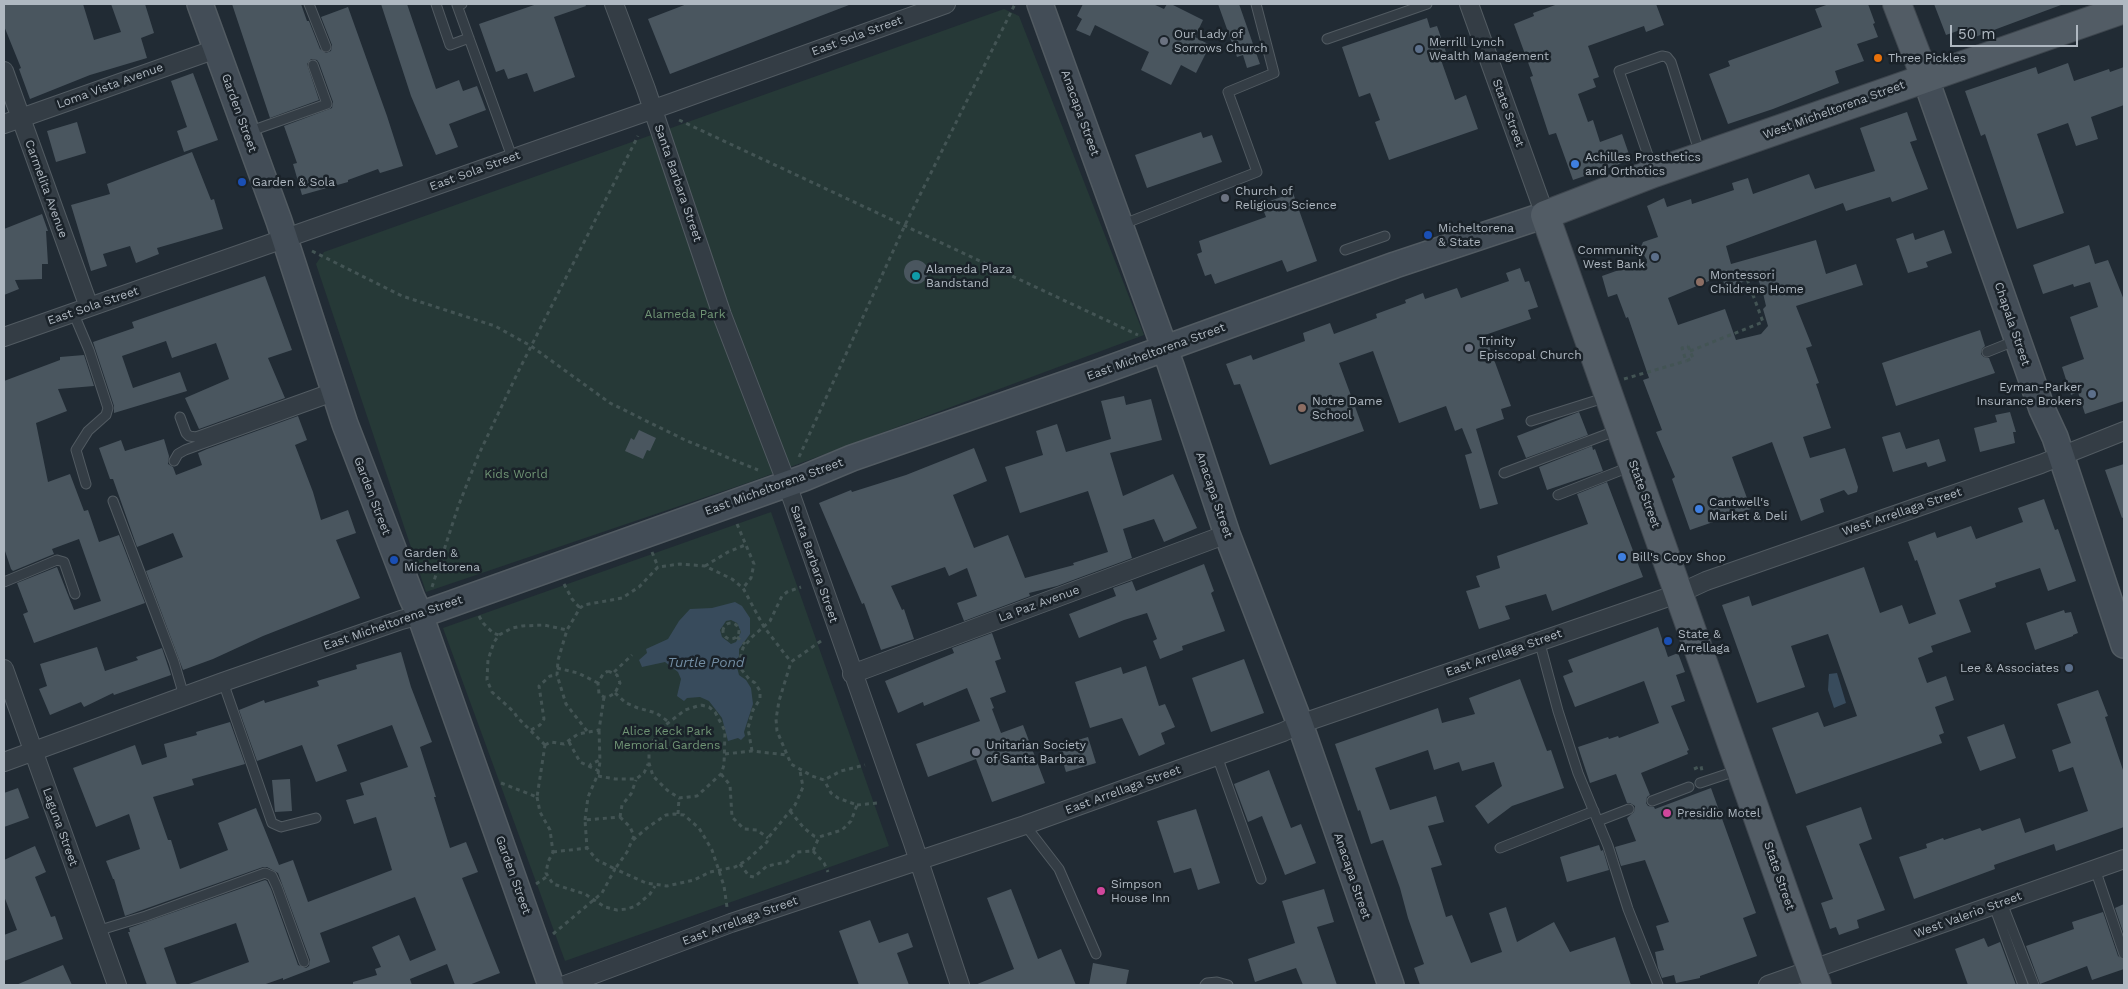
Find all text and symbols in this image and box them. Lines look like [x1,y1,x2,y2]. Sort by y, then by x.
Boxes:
street label: East Sola Street [810,13,904,59]
scale bar [1953,15,2080,47]
text: 50 m [1958,25,1995,43]
place label: Our Lady of Sorrows Church [1174,27,1268,55]
marker: Our Lady of Sorrows Church [1158,35,1170,47]
place label: Merrill Lynch Wealth Management [1429,35,1549,63]
marker: Merrill Lynch Wealth Management [1413,43,1425,55]
place label: Three Pickles [1888,51,1966,65]
marker: Three Pickles [1872,52,1884,64]
street label: Loma Vista Avenue [55,60,165,112]
street label: Anacapa Street [1058,68,1102,158]
street label: Garden Street [218,72,260,154]
street label: State Street [1489,77,1527,149]
street label: West Micheltorena Street [1761,78,1907,142]
street label: Santa Barbara Street [651,122,705,244]
street label: Carmelita Avenue [22,138,70,240]
street label: East Sola Street [428,148,522,194]
place label: Achilles Prosthetics and Orthotics [1585,150,1701,178]
marker: Achilles Prosthetics and Orthotics [1569,158,1581,170]
place label: Garden & Sola [252,175,335,189]
marker: Garden & Sola [236,176,248,188]
place label: Church of Religious Science [1235,184,1337,212]
marker: Church of Religious Science [1219,192,1231,204]
place label: Micheltorena & State [1438,221,1514,249]
marker: Micheltorena & State [1422,229,1434,241]
place label: Community West Bank [1577,243,1645,271]
marker: Community West Bank [1649,251,1661,263]
place label: Alameda Plaza Bandstand [926,262,1012,290]
place label: Montessori Childrens Home [1710,268,1804,296]
marker: Alameda Plaza Bandstand [910,270,922,282]
marker: Montessori Childrens Home [1694,276,1706,288]
street label: Chapala Street [1991,280,2033,368]
street label: East Sola Street [46,284,140,328]
park label: Alameda Park [645,307,725,321]
street label: East Micheltorena Street [1085,320,1227,384]
place label: Trinity Episcopal Church [1479,334,1582,362]
marker: Trinity Episcopal Church [1463,342,1475,354]
place label: Eyman-Parker Insurance Brokers [1976,380,2082,408]
marker: Eyman-Parker Insurance Brokers [2086,388,2098,400]
place label: Notre Dame School [1312,394,1382,422]
marker: Notre Dame School [1296,402,1308,414]
street label: Anacapa Street [1193,450,1235,540]
street label: Garden Street [351,455,393,537]
street label: East Micheltorena Street [703,455,845,519]
street label: State Street [1625,458,1663,530]
park label: Kids World [484,467,548,481]
street label: West Arrellaga Street [1840,485,1964,539]
place label: Cantwell's Market & Deli [1709,495,1787,523]
street label: Santa Barbara Street [787,503,841,625]
marker: Cantwell's Market & Deli [1693,503,1705,515]
place label: Garden & Micheltorena [404,546,480,574]
place label: Bill's Copy Shop [1632,550,1726,564]
marker: Bill's Copy Shop [1616,551,1628,563]
marker: Garden & Micheltorena [388,554,400,566]
street label: La Paz Avenue [997,583,1081,625]
street label: East Micheltorena Street [322,592,464,654]
street label: East Arrellaga Street [1444,626,1564,680]
place label: State & Arrellaga [1678,627,1730,655]
marker: State & Arrellaga [1662,635,1674,647]
water label: Turtle Pond [668,655,744,671]
place label: Lee & Associates [1960,661,2059,675]
marker: Lee & Associates [2063,662,2075,674]
park label: Alice Keck Park Memorial Gardens [614,724,720,752]
place label: Unitarian Society of Santa Barbara [986,738,1086,766]
marker: Unitarian Society of Santa Barbara [970,746,982,758]
street label: East Arrellaga Street [1063,762,1183,818]
street label: Laguna Street [39,786,81,868]
place label: Presidio Motel [1677,806,1760,820]
marker: Presidio Motel [1661,807,1673,819]
street label: Anacapa Street [1331,831,1373,921]
street label: Garden Street [492,834,534,916]
street label: State Street [1761,840,1797,912]
place label: Simpson House Inn [1111,877,1170,905]
marker: Simpson House Inn [1095,885,1107,897]
street label: West Valerio Street [1912,889,2024,941]
street label: East Arrellaga Street [680,893,800,949]

